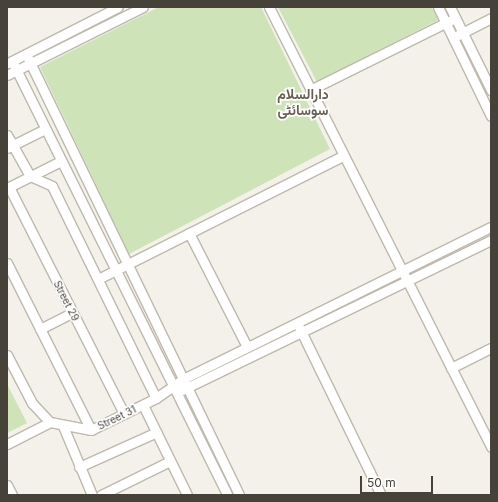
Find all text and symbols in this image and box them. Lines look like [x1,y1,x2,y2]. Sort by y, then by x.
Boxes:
district label: دارالسلام سوسائٹی [277,86,329,118]
street label: Street 29 [51,279,81,323]
street label: Street 31 [96,404,138,432]
scale bar [362,468,435,494]
text: 50 m [367,475,396,490]

